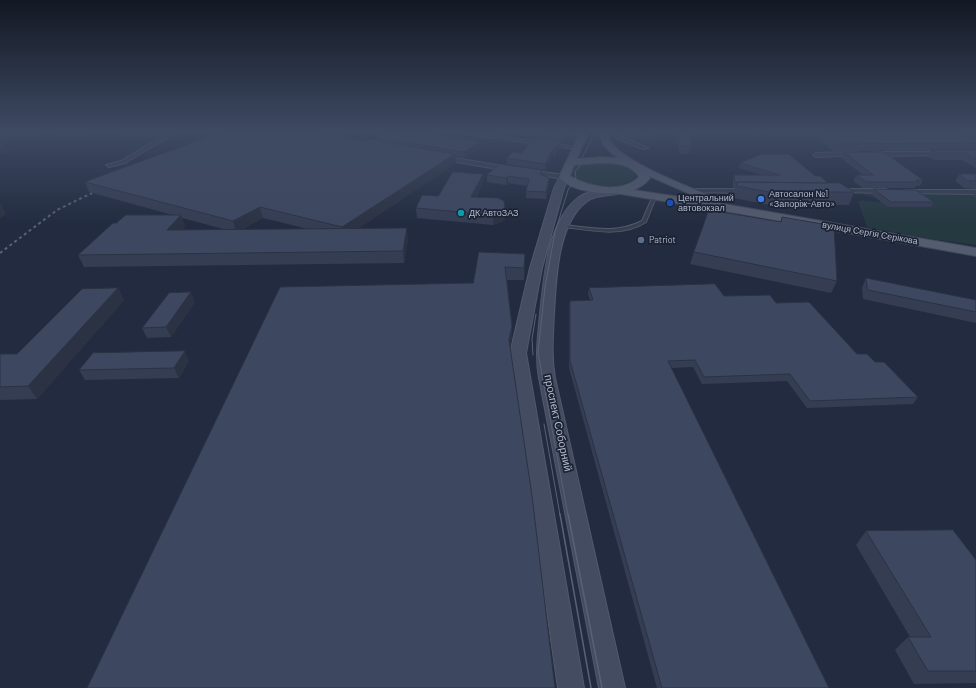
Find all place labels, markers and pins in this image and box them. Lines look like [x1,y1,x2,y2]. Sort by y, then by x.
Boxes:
place label: Автосалон №1 «Запоріж-Авто» [769,189,835,210]
place label: Центральний автовокзал [678,193,734,214]
marker: Автосалон №1 «Запоріж-Авто» [756,194,766,204]
marker: Центральний автовокзал [665,198,675,208]
marker: ДК АвтоЗАЗ [456,208,466,218]
place label: ДК АвтоЗАЗ [469,208,519,218]
marker: Patriot [636,235,646,245]
place label: Patriot [649,235,676,245]

